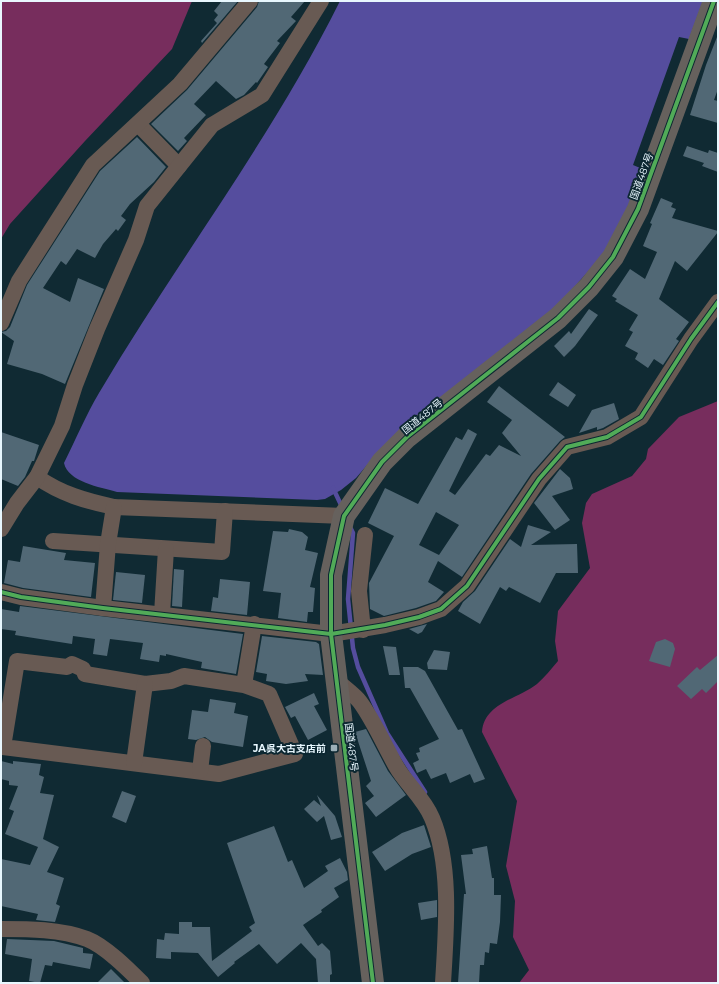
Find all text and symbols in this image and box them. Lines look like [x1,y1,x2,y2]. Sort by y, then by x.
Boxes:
street label: 国道487号 [627,151,656,201]
street label: 国道487号 [399,396,445,437]
street label: 国道487号 [342,722,361,772]
place label: JA呉大古支店前 [252,742,326,755]
marker: JA呉大古支店前 [329,743,339,753]

